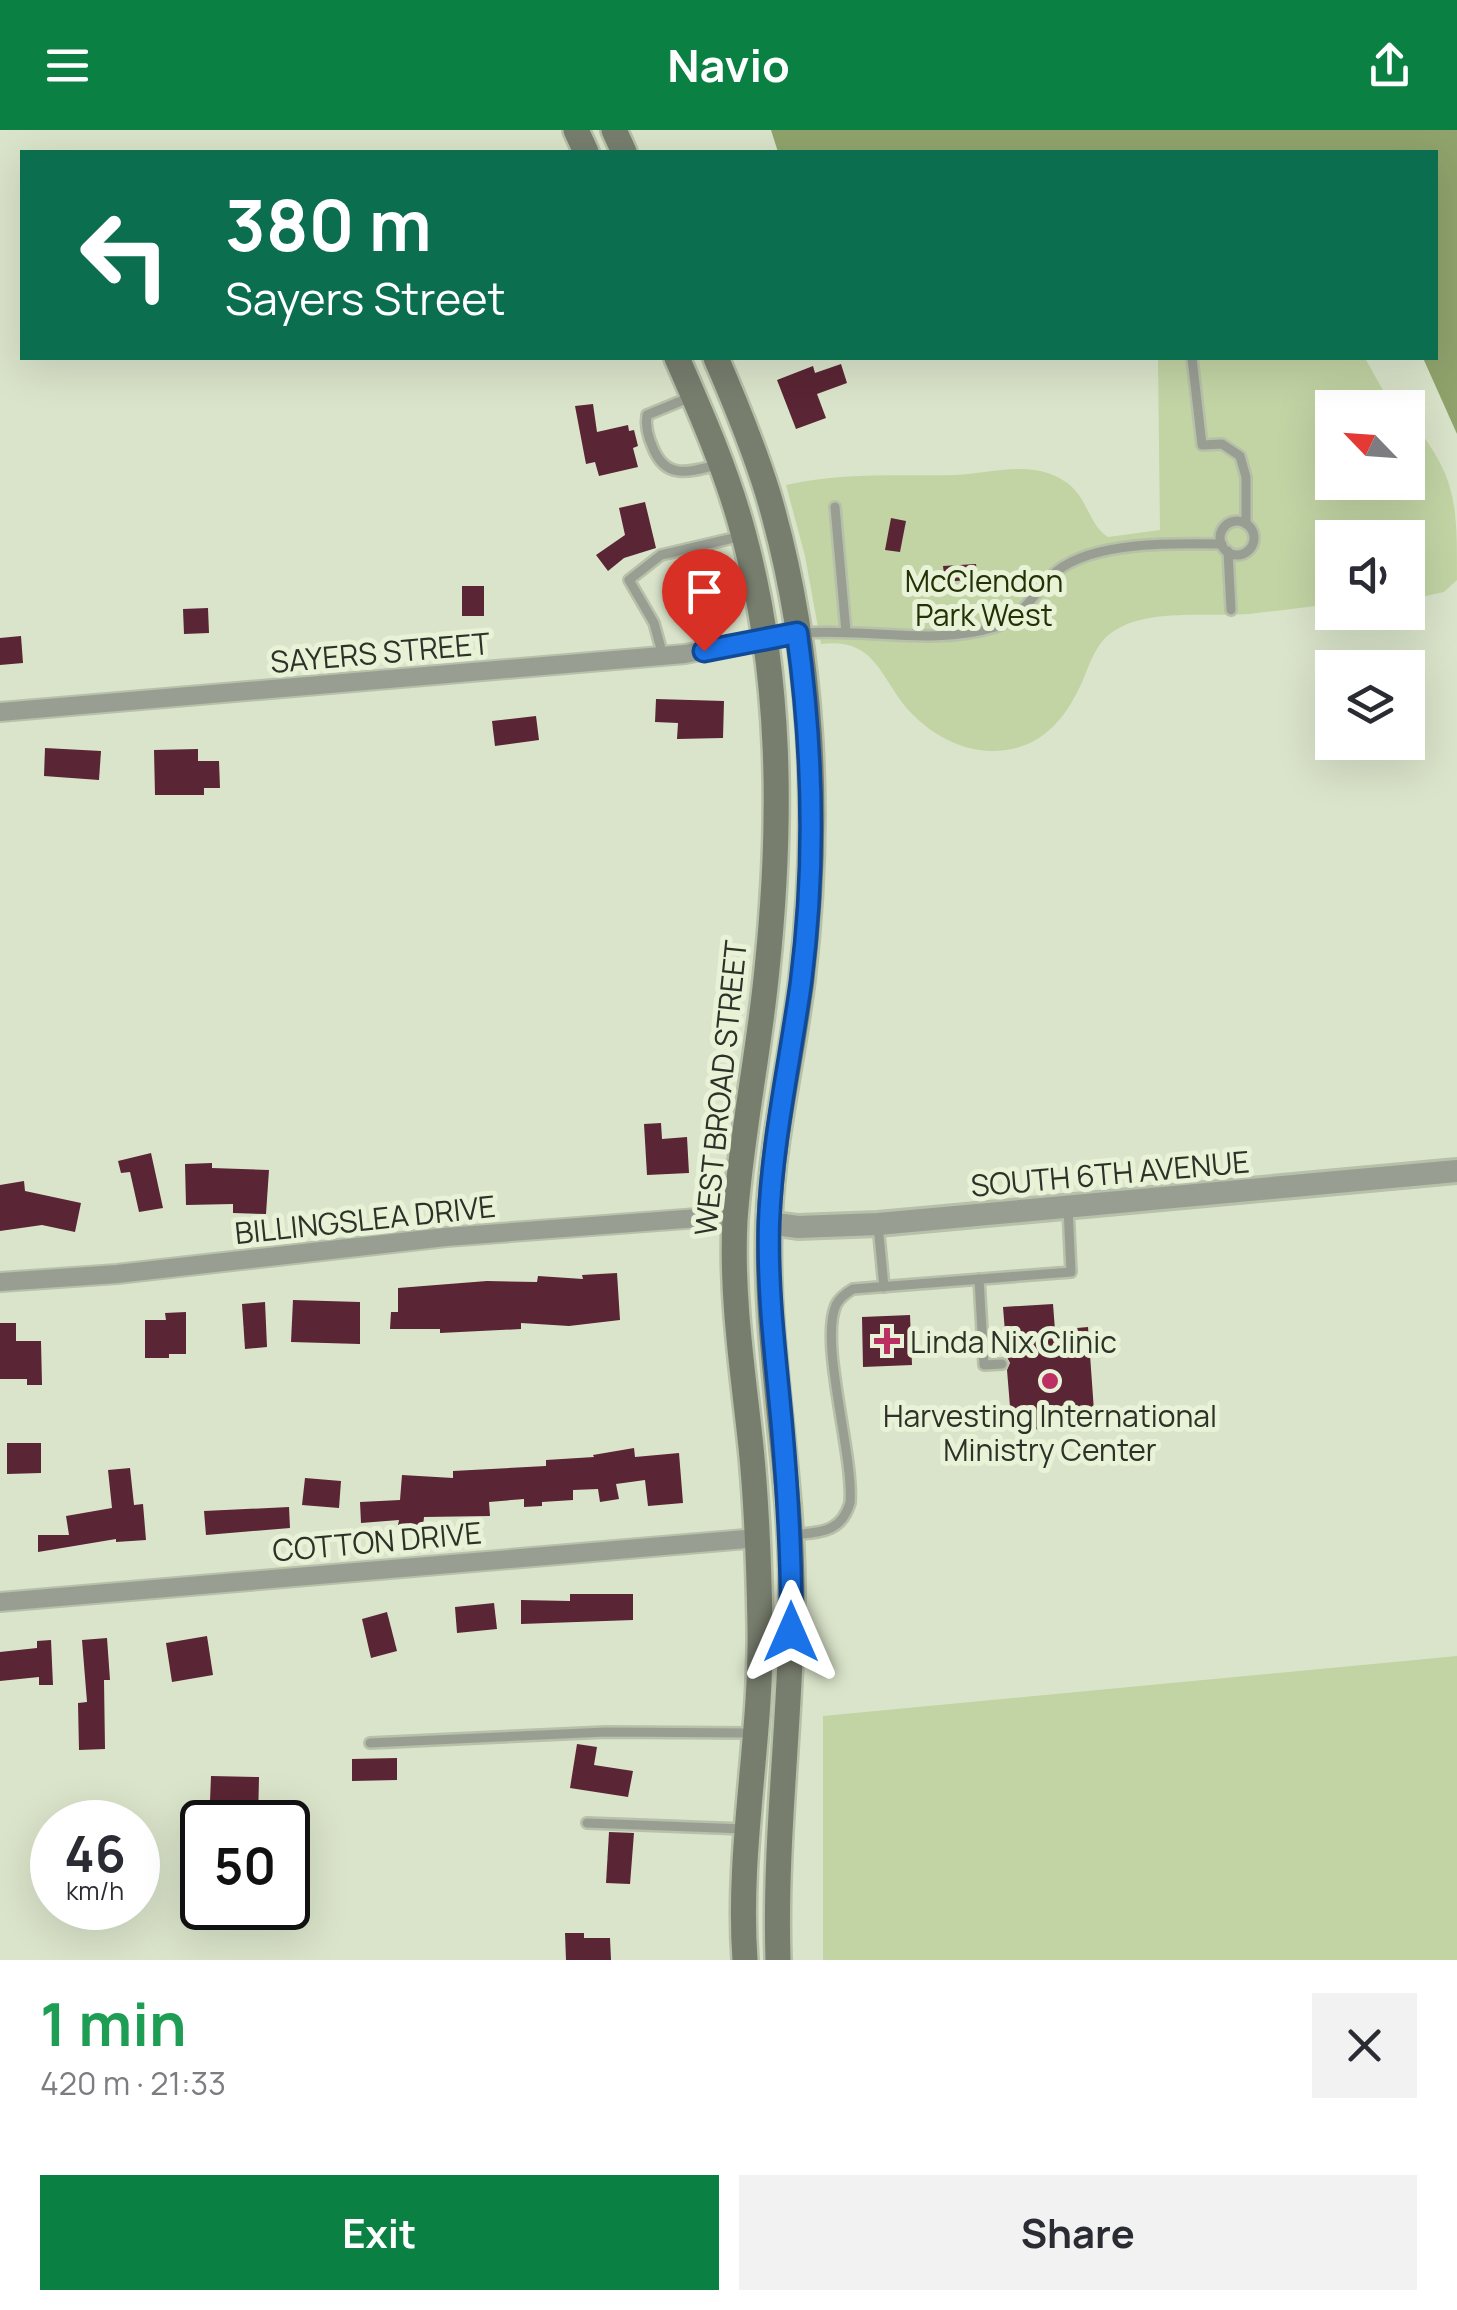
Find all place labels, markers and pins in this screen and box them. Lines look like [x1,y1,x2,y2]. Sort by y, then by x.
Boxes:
pin [662,549,747,652]
place label: Linda Nix Clinic [910,1321,1117,1362]
marker: Linda Nix Clinic [874,1328,900,1354]
marker: Harvesting International Ministry Center [1039,1370,1061,1392]
place label: Harvesting International Ministry Center [883,1395,1217,1470]

